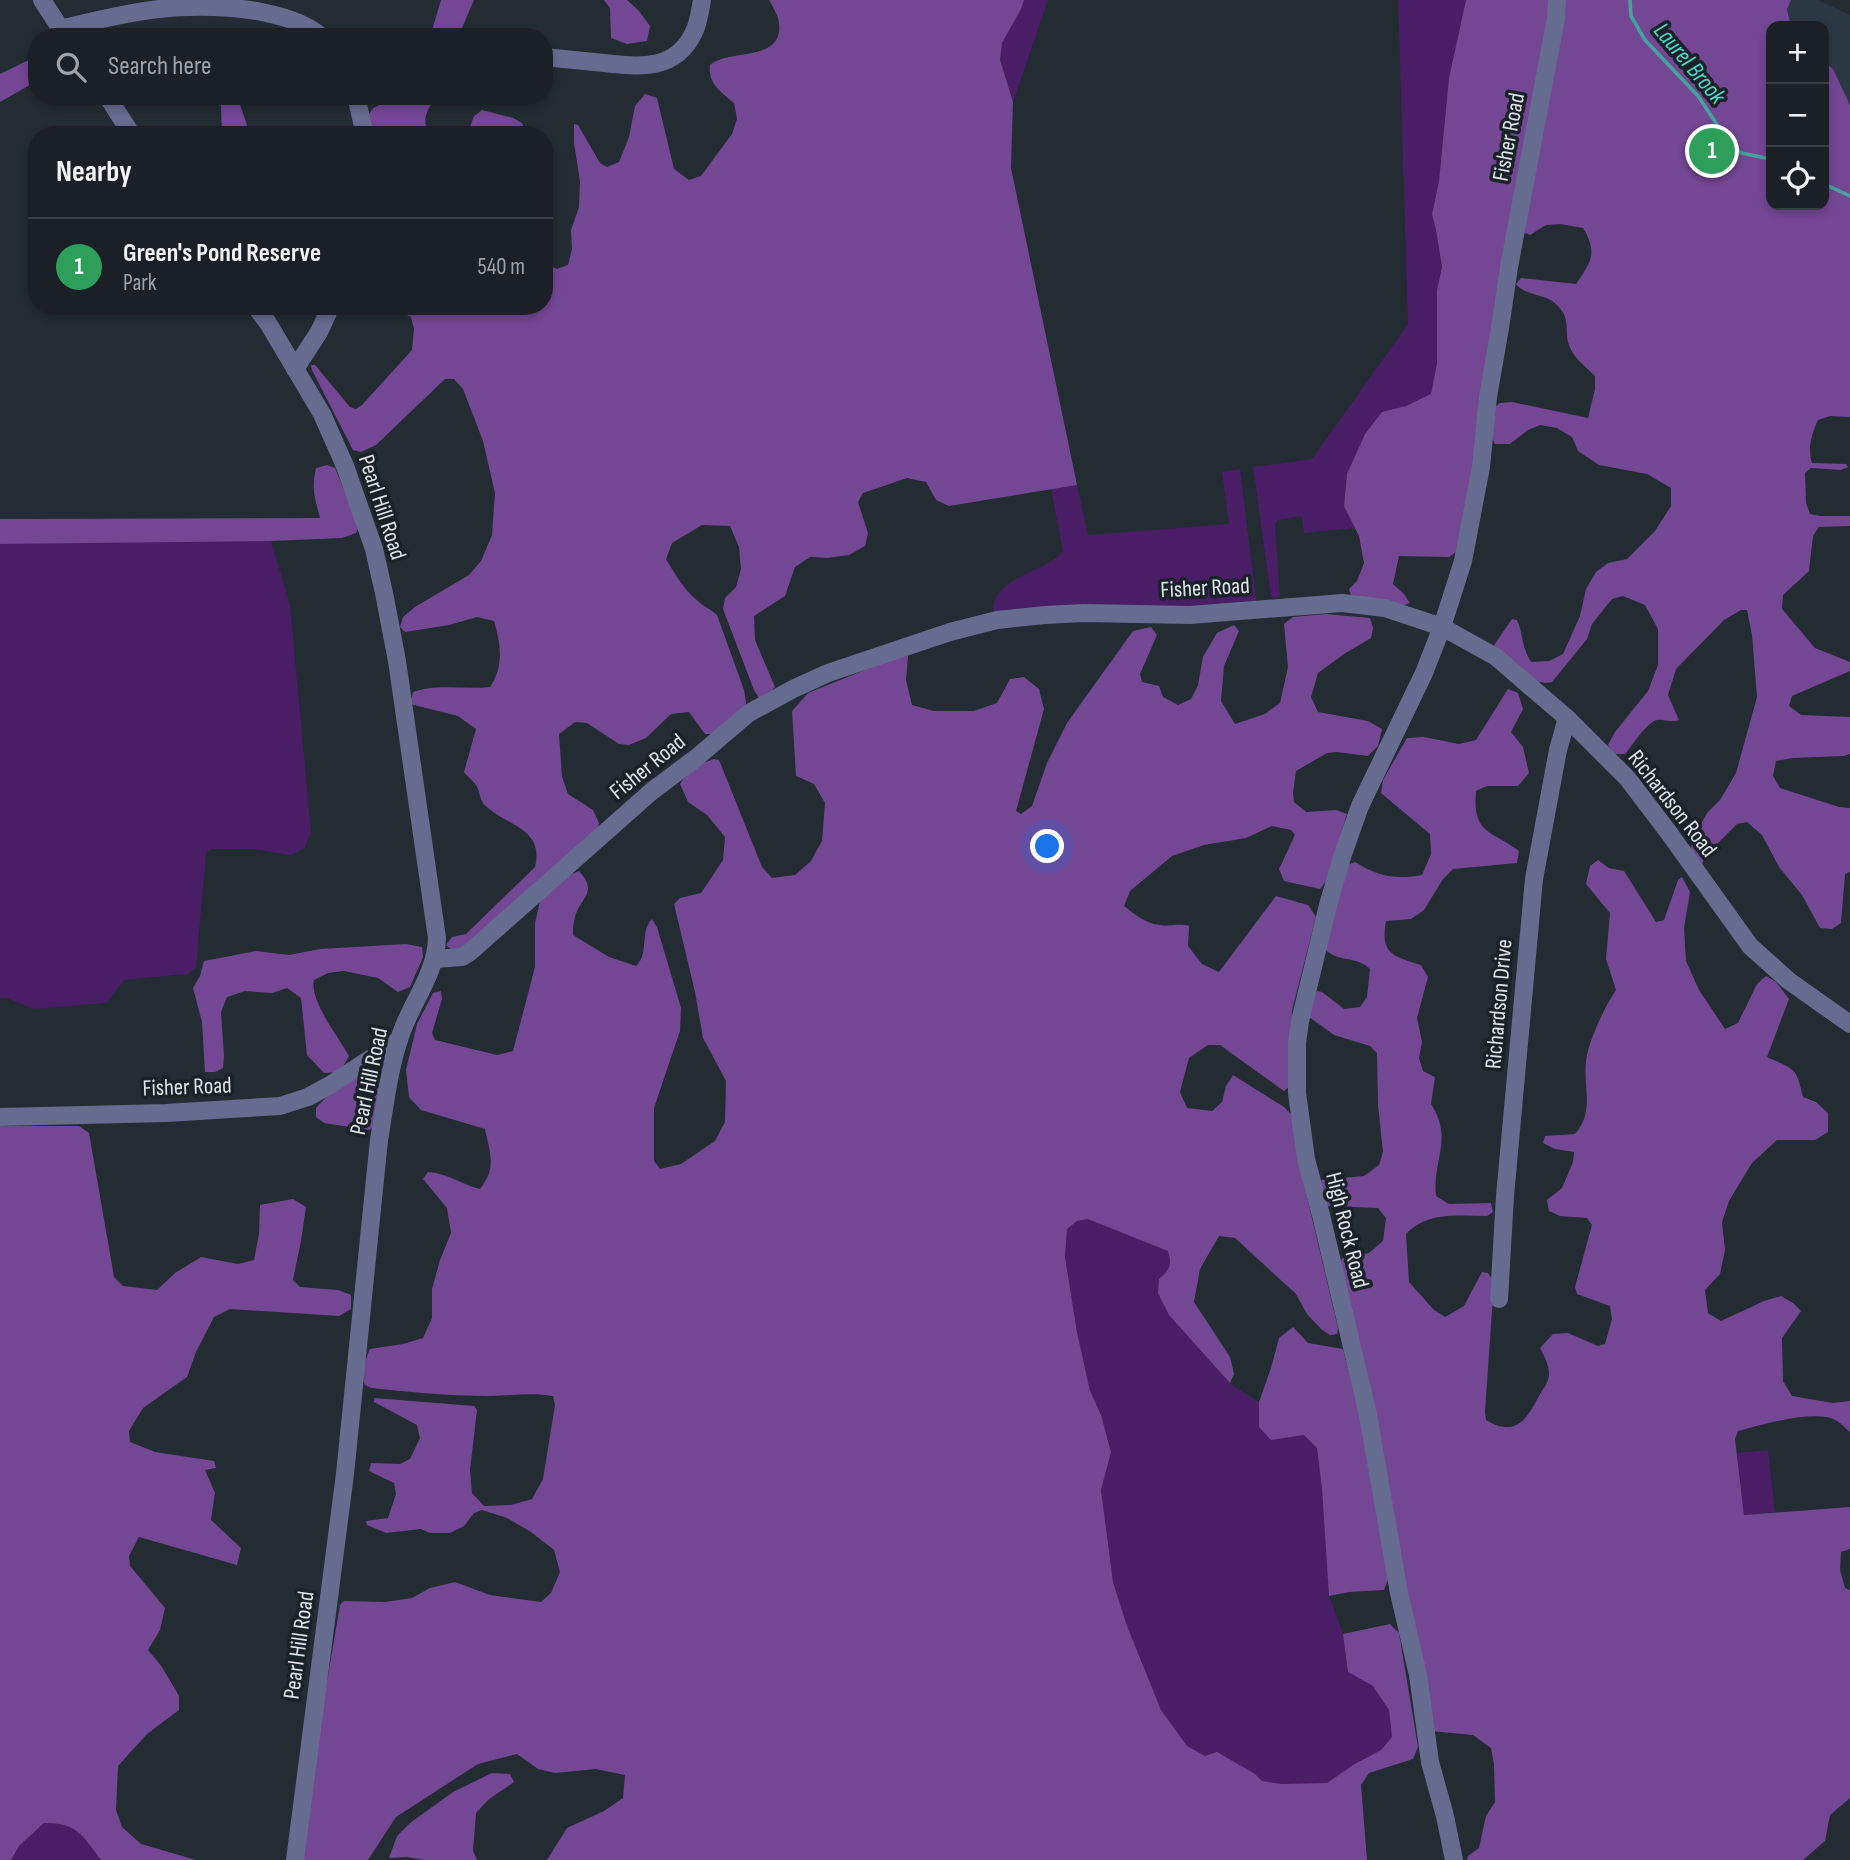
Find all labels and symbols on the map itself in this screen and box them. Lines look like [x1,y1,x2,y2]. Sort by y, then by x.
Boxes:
water label: Laurel Brook [1647,17,1733,111]
street label: Fisher Road [1487,91,1531,184]
pin: 1 [1689,125,1735,177]
street label: Pearl Hill Road [352,451,412,563]
street label: Fisher Road [1160,572,1250,604]
street label: Fisher Road [604,728,691,806]
street label: Richardson Road [1622,744,1723,863]
your location [1030,829,1064,863]
street label: Richardson Drive [1479,938,1519,1070]
street label: Pearl Hill Road [344,1025,394,1137]
street label: Fisher Road [142,1071,232,1103]
street label: High Rock Road [1319,1169,1375,1291]
street label: Pearl Hill Road [278,1589,320,1701]

